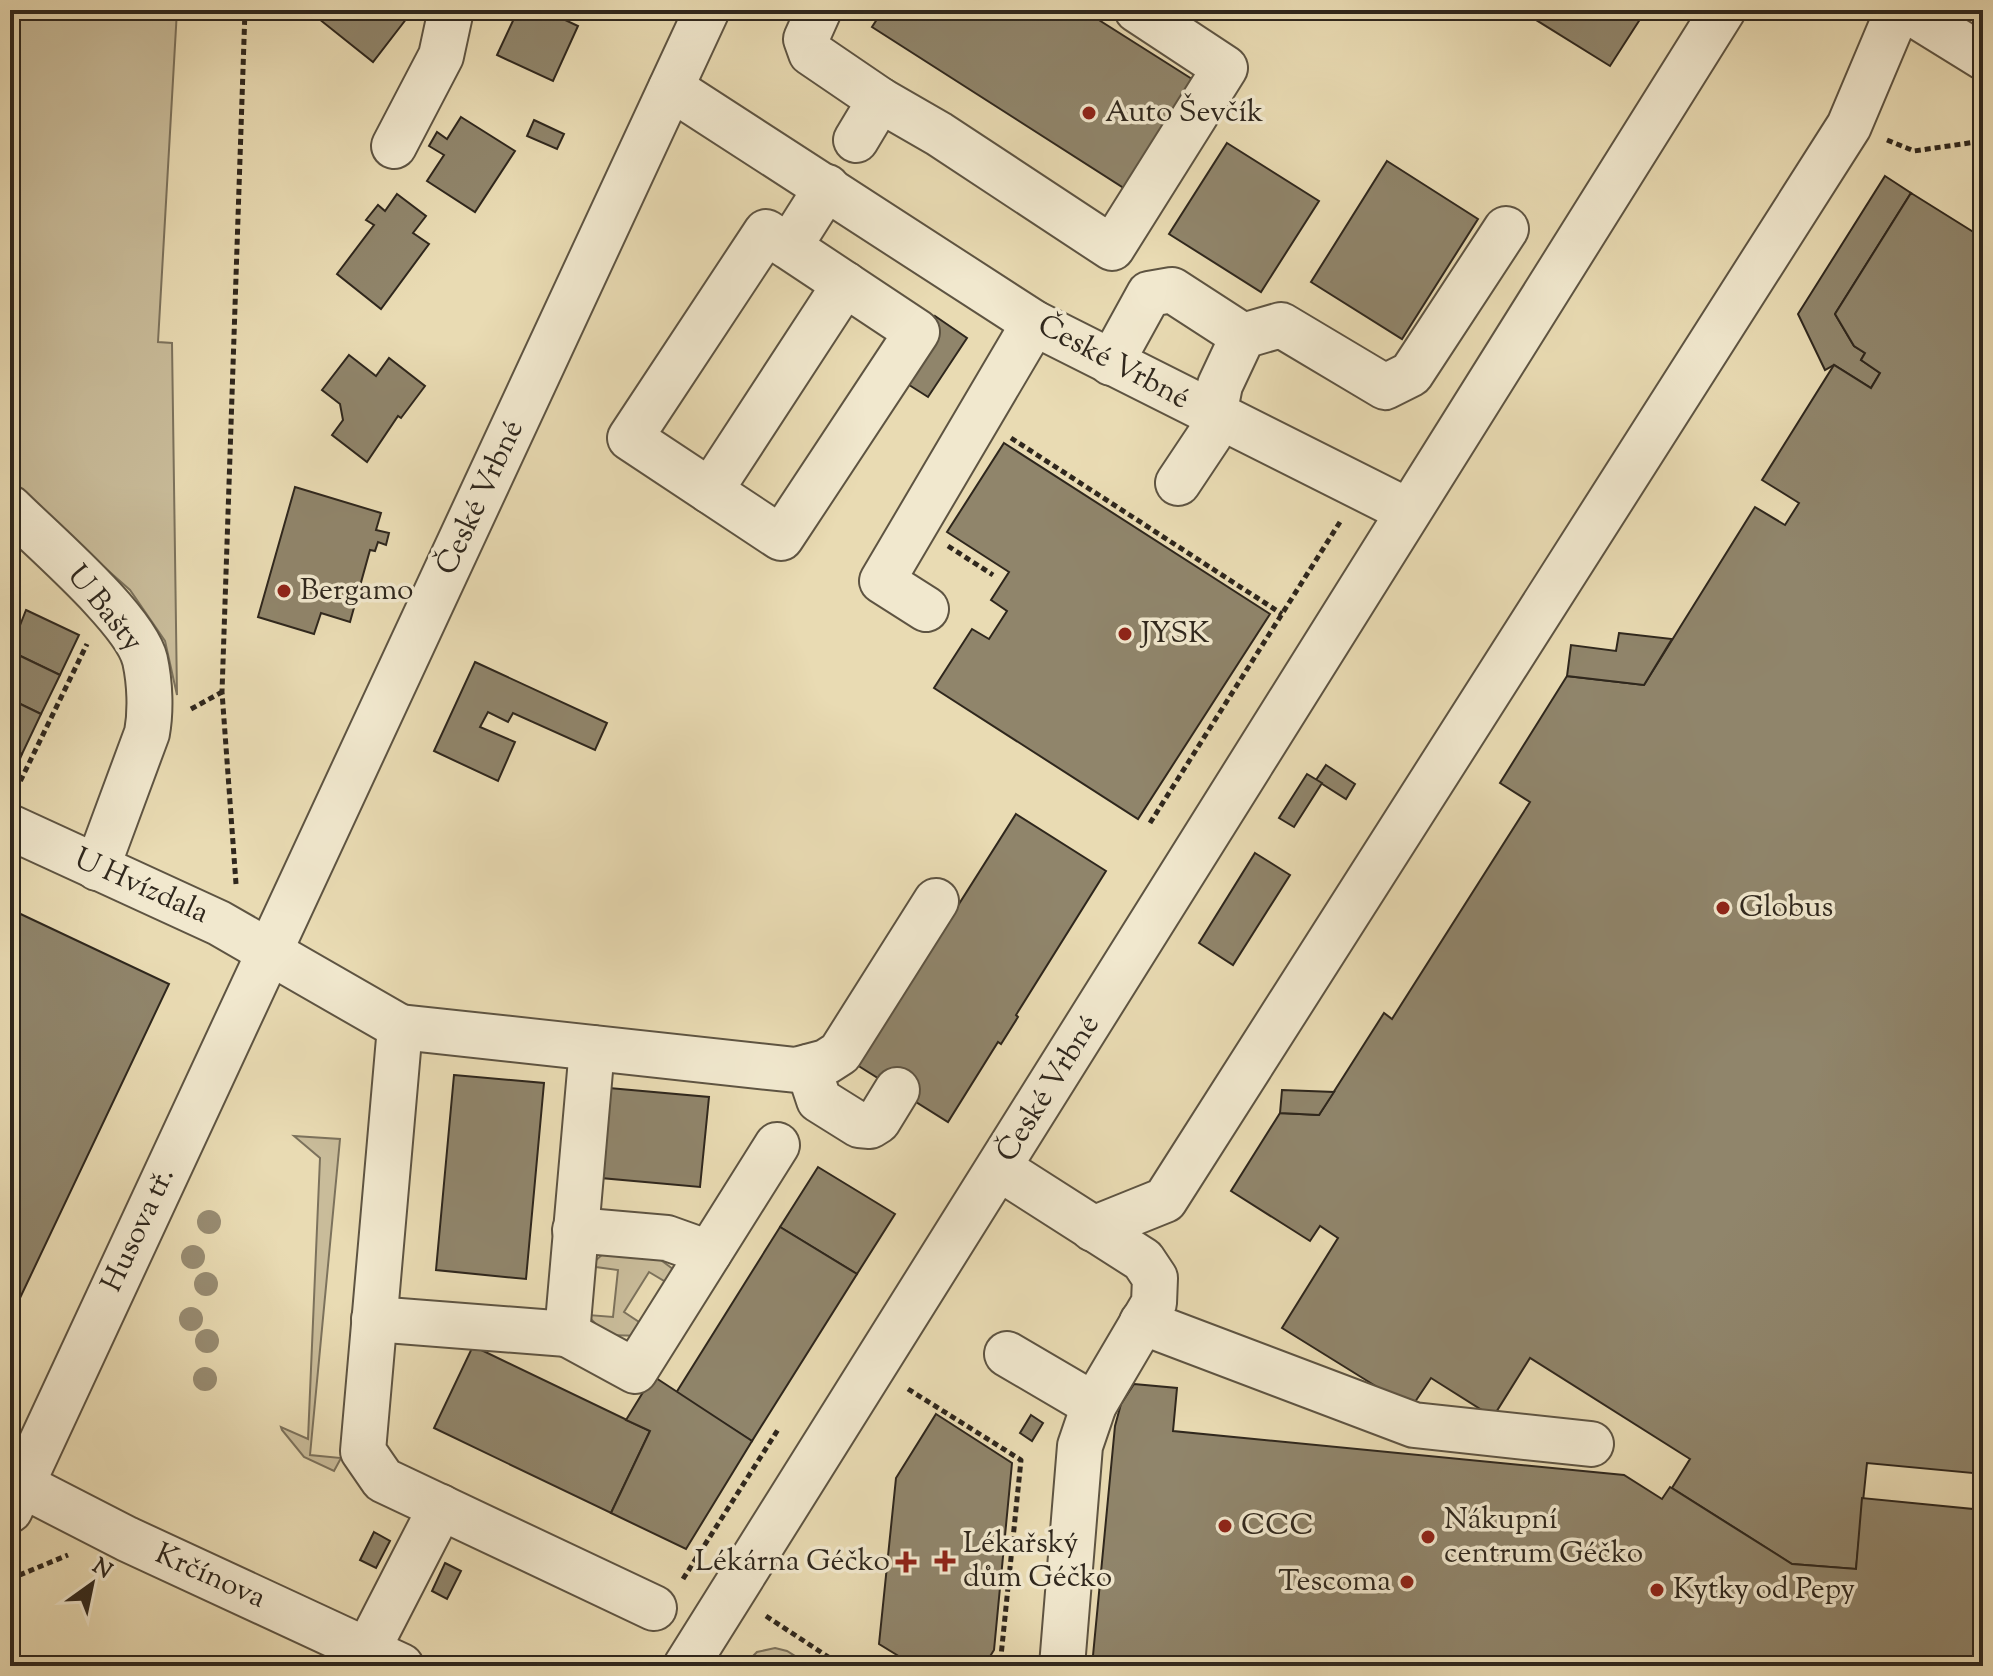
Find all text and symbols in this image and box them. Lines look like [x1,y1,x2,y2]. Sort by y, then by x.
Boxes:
place label: Auto Ševčík [1105,92,1263,135]
marker: Auto Ševčík [1080,104,1098,122]
street label: České Vrbné [1029,305,1197,421]
street label: České Vrbné [426,413,536,583]
street label: U Bašty [56,556,152,662]
place label: Bergamo [300,570,414,613]
marker: Bergamo [275,582,293,600]
place label: JYSK [1139,613,1210,656]
marker: JYSK [1116,625,1134,643]
street label: U Hvízdala [67,838,215,936]
place label: Globus [1739,887,1833,930]
marker: Globus [1714,899,1732,917]
street label: České Vrbné [987,1007,1111,1171]
street label: Husova tř. [91,1161,187,1299]
place label: Nákupní centrum Géčko [1444,1499,1643,1576]
place label: CCC [1241,1505,1314,1548]
marker: CCC [1216,1517,1234,1535]
place label: Lékařský dům Géčko [963,1523,1112,1600]
marker: Nákupní centrum Géčko [1419,1528,1437,1546]
street label: Krčínova [148,1534,272,1620]
place label: Lékárna Géčko [695,1541,890,1584]
north arrow [52,1544,132,1624]
marker: Lékařský dům Géčko [934,1550,956,1572]
text: N [85,1552,118,1588]
marker: Lékárna Géčko [897,1553,915,1571]
place label: Tescoma [1278,1561,1391,1604]
place label: Kytky od Pepy [1673,1569,1855,1612]
marker: Tescoma [1398,1573,1416,1591]
marker: Kytky od Pepy [1648,1581,1666,1599]

